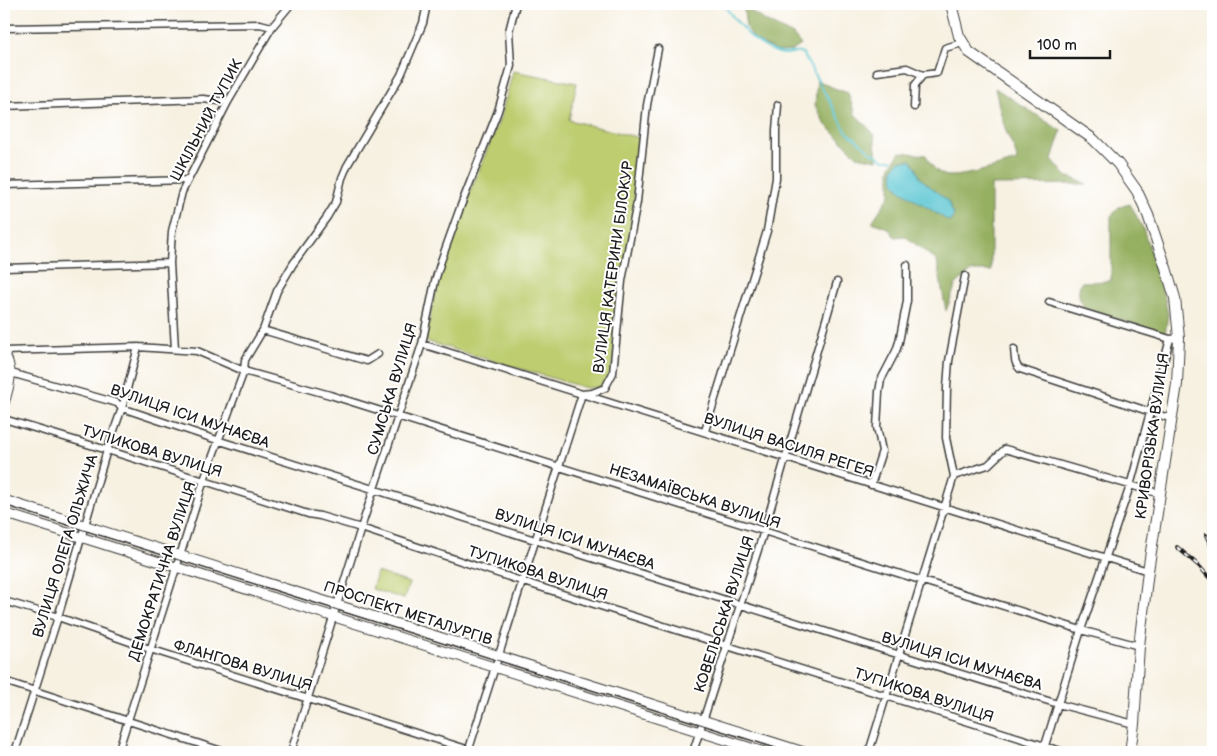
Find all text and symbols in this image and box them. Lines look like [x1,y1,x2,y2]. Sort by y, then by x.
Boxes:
scale bar [1030,28,1110,60]
text: 100 m [1037,36,1077,55]
street label: ШКІЛЬНИЙ ТУПИК [166,56,247,185]
street label: ВУЛИЦЯ КАТЕРИНИ БІЛОКУР [589,159,638,374]
street label: СУМСЬКА ВУЛИЦЯ [363,321,422,458]
street label: КРИВОРІЗЬКА ВУЛИЦЯ [1131,352,1174,520]
street label: ВУЛИЦЯ ІСИ МУНАЄВА [108,380,273,453]
street label: ВУЛИЦЯ ВАСИЛЯ РЕГЕЯ [701,409,876,482]
street label: ТУПИКОВА ВУЛИЦЯ [79,421,224,482]
street label: ВУЛИЦЯ ОЛЕГА ОЛЬЖИЧА [29,451,103,640]
street label: НЕЗАМАЇВСЬКА ВУЛИЦЯ [607,460,783,533]
street label: ДЕМОКРАТИЧНА ВУЛИЦЯ [124,479,201,663]
street label: ВУЛИЦЯ ІСИ МУНАЄВА [493,505,658,575]
street label: КОВЕЛЬСЬКА ВУЛИЦЯ [690,533,759,695]
street label: ТУПИКОВА ВУЛИЦЯ [466,542,610,605]
street label: ПРОСПЕКТ МЕТАЛУРГІВ [321,577,495,650]
street label: ВУЛИЦЯ ІСИ МУНАЄВА [879,628,1045,695]
street label: ФЛАНГОВА ВУЛИЦЯ [171,635,315,696]
street label: ТУПИКОВА ВУЛИЦЯ [852,664,996,727]

